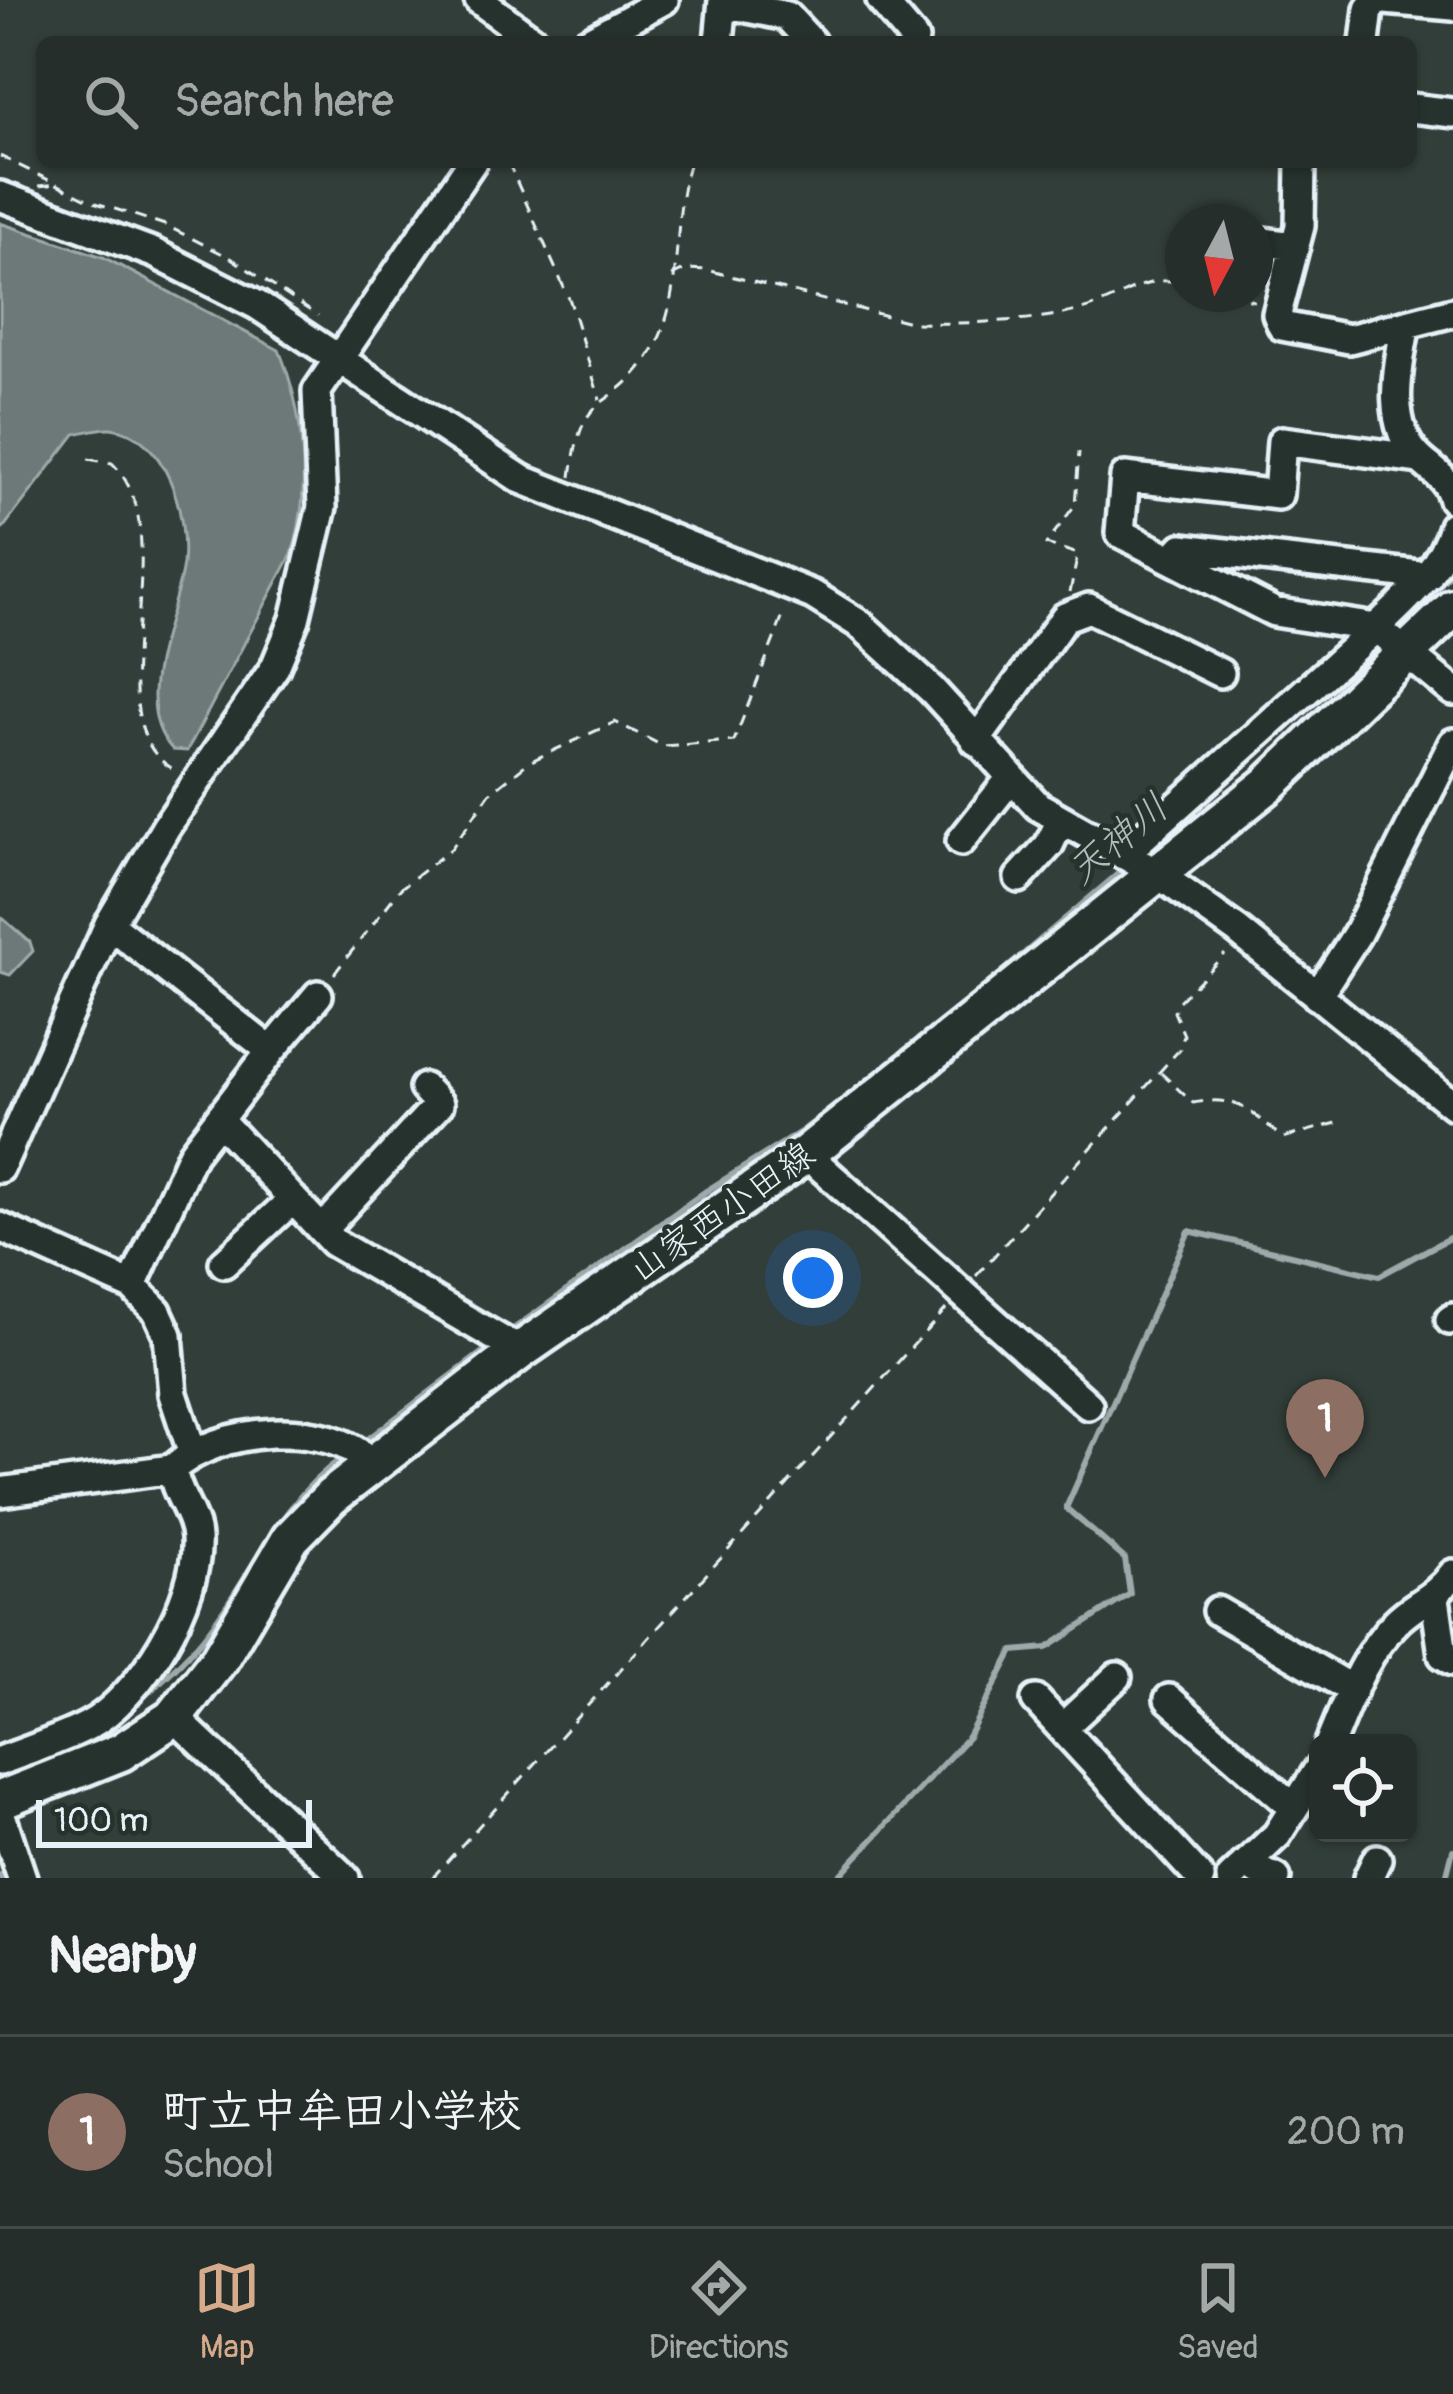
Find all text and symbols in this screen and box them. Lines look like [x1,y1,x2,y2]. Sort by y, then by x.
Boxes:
search box [36,36,1417,168]
icon: search [78,69,144,135]
text: Search here [174,74,394,130]
north arrow [1165,204,1273,312]
water label: 天神川 [1057,783,1179,896]
street label: 山家西小田線 [620,1132,823,1293]
your location [783,1248,843,1308]
pin: 1 [1286,1379,1364,1478]
map controls [1309,1734,1417,1842]
button: locate [1309,1734,1417,1842]
scale bar [36,1794,312,1847]
text: 100 m [54,1800,148,1841]
text: Nearby [48,1924,196,1988]
text: 町立中牟田小学校 [162,2084,522,2140]
text: 1 [79,2107,95,2156]
text: 200 m [1287,2107,1405,2156]
text: School [162,2140,274,2189]
tab: Map [194,2255,260,2368]
tab: Directions [649,2255,789,2368]
tab: Saved [1177,2255,1259,2368]

